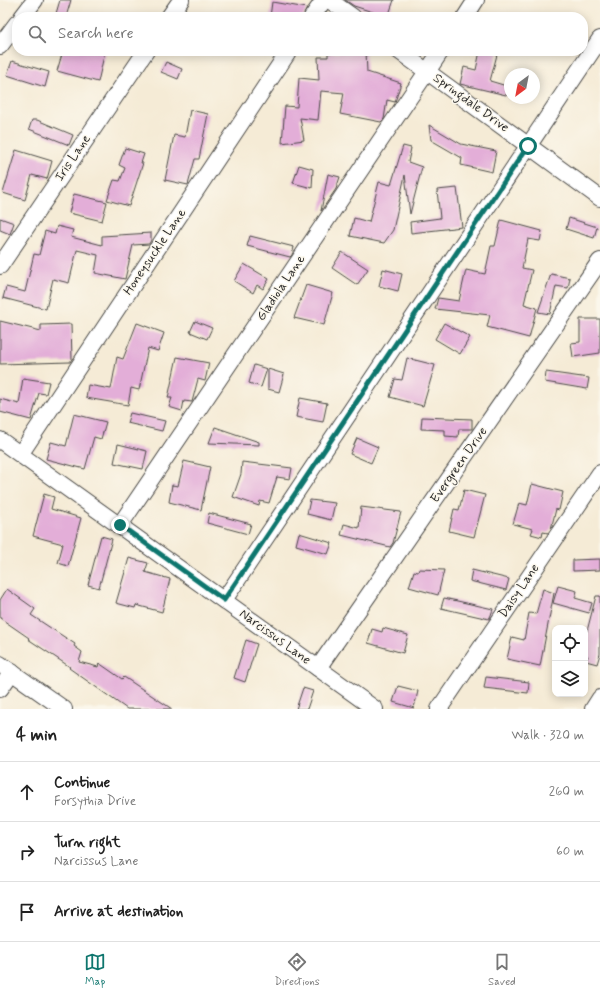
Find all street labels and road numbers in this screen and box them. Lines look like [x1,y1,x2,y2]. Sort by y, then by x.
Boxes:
street label: Springdale Drive [428,70,512,138]
street label: Iris Lane [51,131,95,185]
street label: Honeysuckle Lane [120,205,190,299]
street label: Gladiola Lane [253,252,309,324]
street label: Evergreen Drive [427,424,492,507]
street label: Daisy Lane [495,560,543,621]
street label: Narcissus Lane [236,605,314,669]

